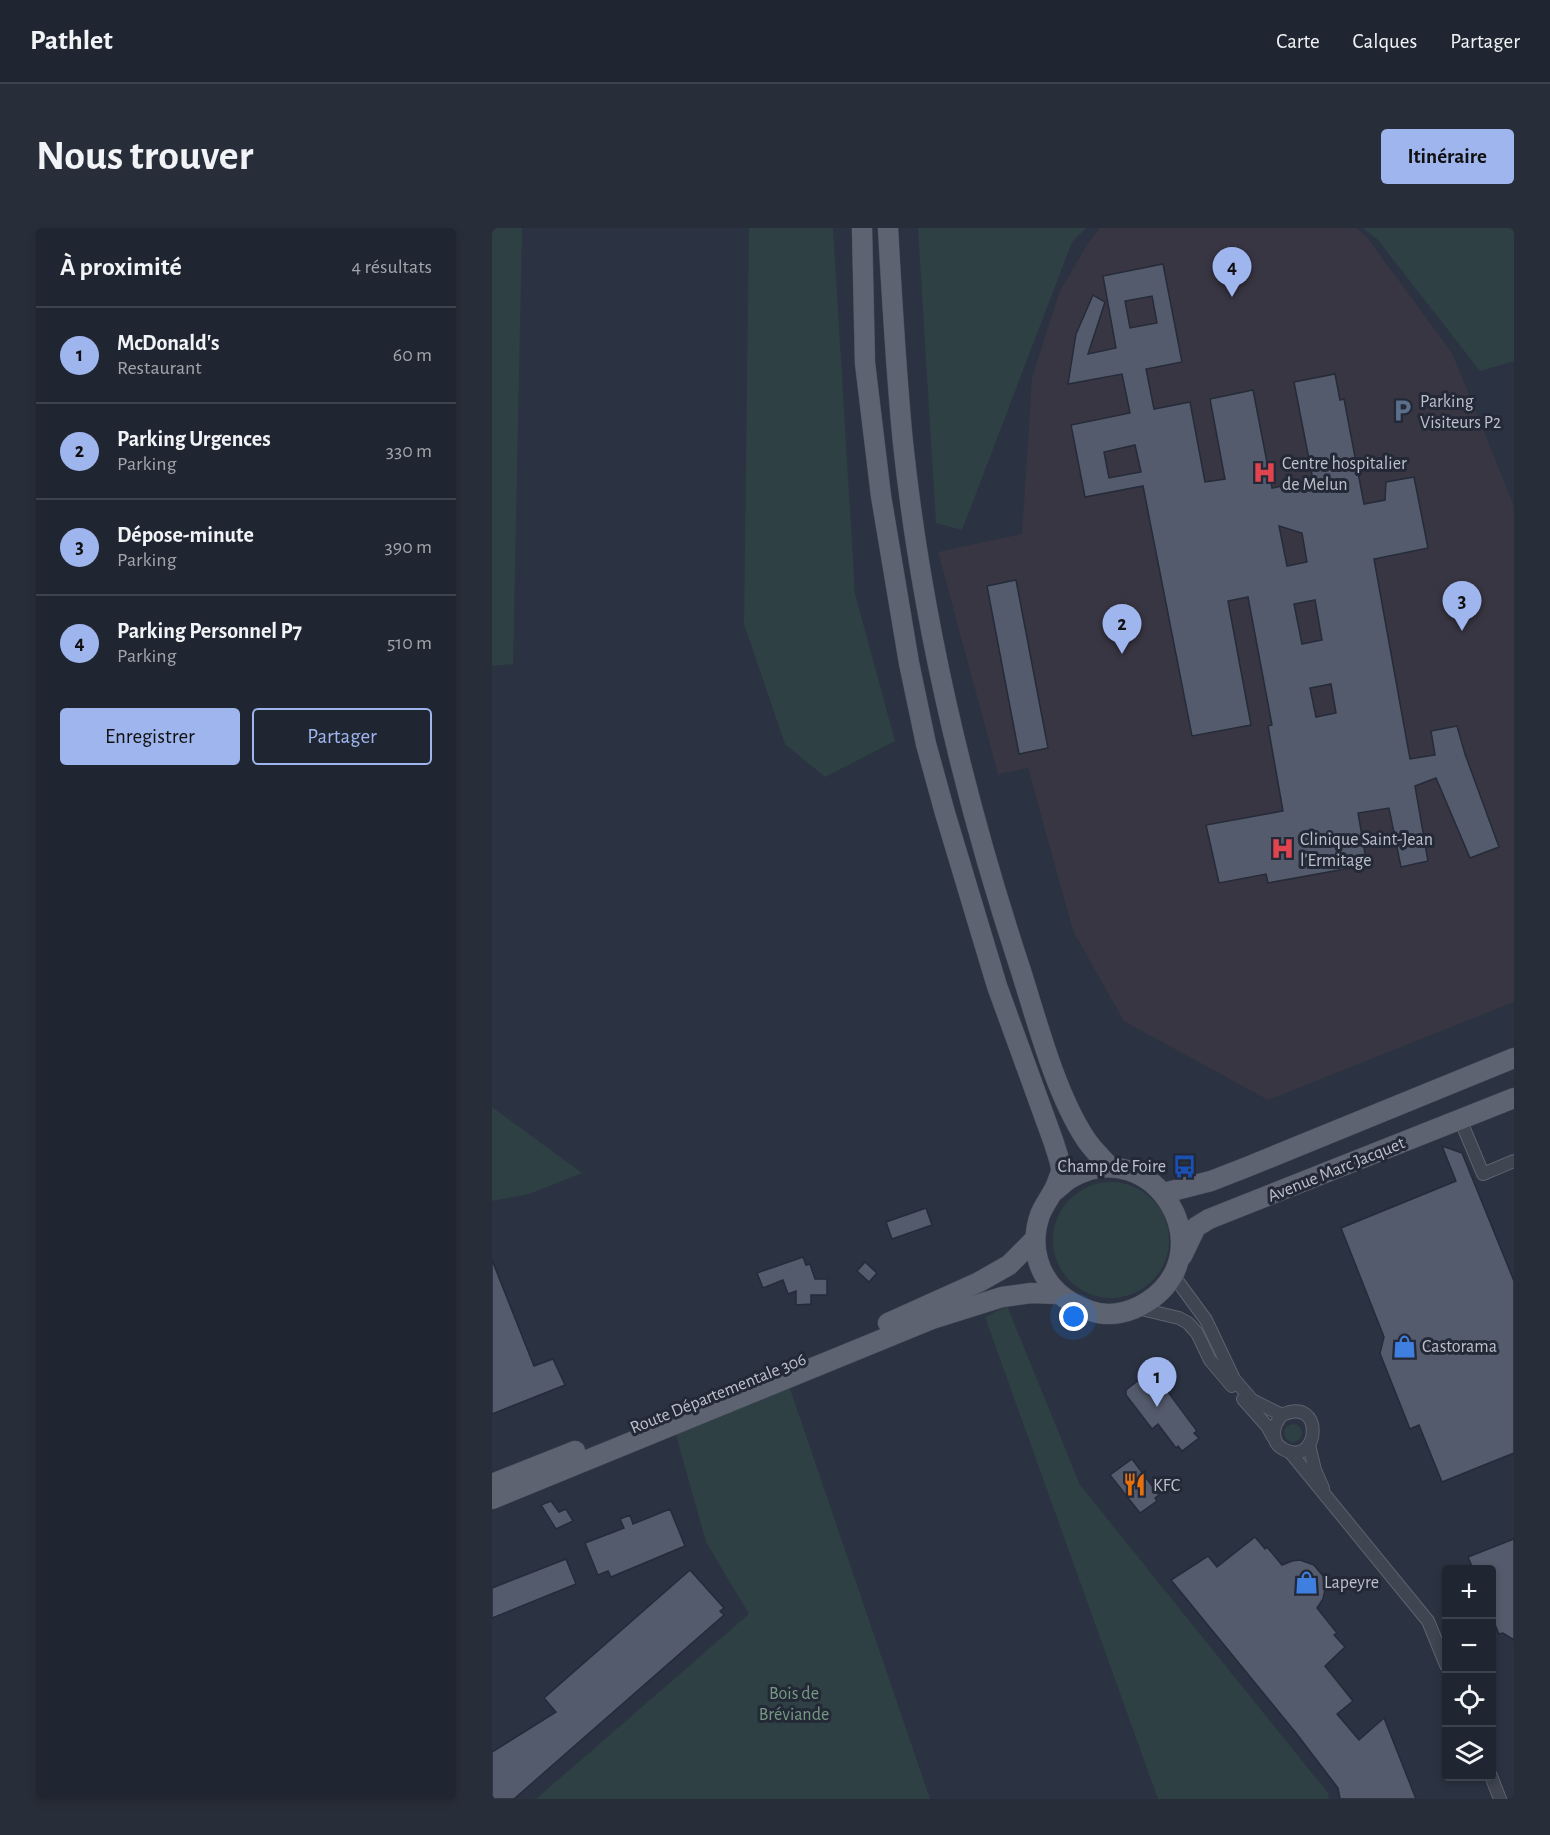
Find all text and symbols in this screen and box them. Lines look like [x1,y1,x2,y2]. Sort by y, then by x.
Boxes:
text: Pathlet [30,27,113,55]
text: Carte [1276,31,1320,52]
text: Calques [1353,31,1417,52]
text: Partager [1450,31,1520,52]
button: Itinéraire [1381,129,1514,184]
text: Nous trouver [36,135,253,177]
pin: 4 [1212,248,1252,297]
text: À proximité [60,254,182,280]
text: 4 résultats [351,257,432,277]
text: McDonald's [117,332,219,354]
text: 1 [76,345,83,365]
text: 60 m [393,345,432,365]
text: Restaurant [117,358,202,378]
place label: Parking Visiteurs P2 [1420,393,1501,432]
parking icon: Parking Visiteurs P2 [1389,398,1415,424]
text: Parking Urgences [117,428,271,450]
text: 2 [75,441,84,461]
text: 330 m [386,441,432,461]
text: Parking [117,454,176,474]
place label: Centre hospitalier de Melun [1282,455,1407,494]
hospital icon: Centre hospitalier de Melun [1251,460,1277,486]
text: Dépose-minute [117,524,254,546]
text: 3 [75,537,84,557]
text: 390 m [385,537,432,557]
text: Parking [117,550,176,570]
pin: 3 [1442,582,1482,631]
pin: 2 [1102,604,1142,654]
text: Parking Personnel P7 [117,620,302,642]
text: 4 [74,633,85,653]
text: 510 m [387,633,432,653]
text: Parking [117,646,176,666]
button: Enregistrer [60,708,240,765]
button: Partager [252,708,432,765]
place label: Clinique Saint-Jean l'Ermitage [1300,831,1433,870]
hospital icon: Clinique Saint-Jean l'Ermitage [1269,836,1295,862]
street label: Avenue Marc Jacquet [1265,1134,1408,1206]
bus stop icon: Champ de Foire [1171,1153,1197,1179]
place label: Champ de Foire [1058,1158,1166,1176]
your location [1059,1302,1088,1331]
shop icon: Castorama [1391,1333,1417,1359]
place label: Castorama [1422,1338,1497,1356]
street label: Route Départementale 306 [628,1350,809,1438]
pin: 1 [1138,1358,1176,1407]
restaurant icon: KFC [1122,1472,1148,1498]
place label: KFC [1153,1477,1180,1495]
map controls [1442,1565,1496,1781]
button: + [1442,1565,1496,1619]
shop icon: Lapeyre [1293,1569,1319,1595]
place label: Lapeyre [1324,1574,1379,1592]
button: − [1442,1619,1496,1673]
button: locate [1442,1673,1496,1727]
park label: Bois de Bréviande [759,1685,829,1724]
button: layers [1442,1727,1496,1781]

